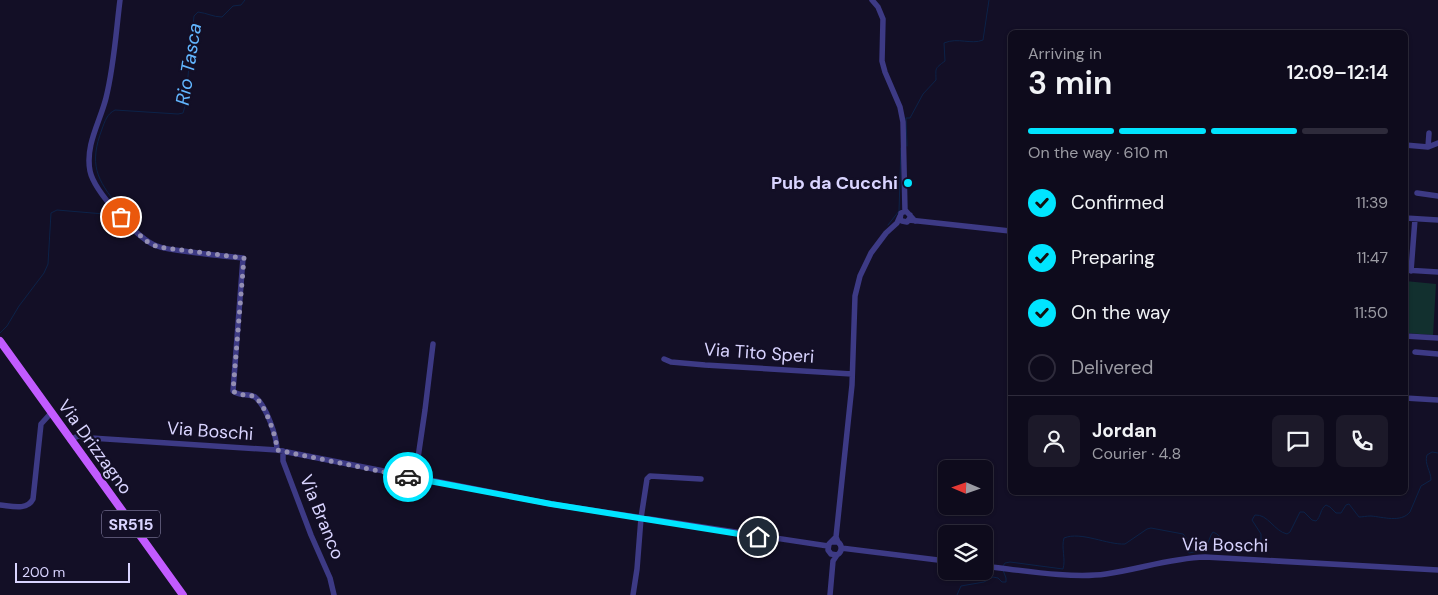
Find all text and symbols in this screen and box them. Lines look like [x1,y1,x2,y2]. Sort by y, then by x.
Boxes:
water label: Rio Tasca [170,21,207,107]
text: Arriving in [1028,43,1102,64]
text: 12:09–12:14 [1287,60,1388,85]
text: 3 min [1028,62,1112,104]
text: On the way · 610 m [1028,142,1168,163]
place label: Pub da Cucchi [771,171,898,195]
marker: Pub da Cucchi [902,177,914,189]
icon: check [1028,189,1056,217]
text: Confirmed [1071,190,1164,215]
text: 11:39 [1356,192,1388,213]
pin [100,196,142,238]
icon: bag [107,203,135,231]
icon: check [1028,244,1056,272]
text: Preparing [1071,245,1155,270]
text: 11:47 [1357,247,1388,268]
icon: check [1028,299,1056,327]
text: On the way [1071,300,1171,325]
text: 11:50 [1354,302,1388,323]
street label: Via Tito Speri [703,337,815,369]
text: Delivered [1071,355,1153,380]
street label: Via Drizzagno [52,395,138,499]
button: person [1028,415,1080,467]
button: chat [1272,415,1324,467]
button: phone [1336,415,1388,467]
street label: Via Boschi [166,416,254,446]
text: Jordan [1092,418,1157,443]
text: Courier · 4.8 [1092,443,1181,464]
courier [383,452,433,502]
north arrow [938,460,992,515]
map controls [938,460,993,580]
icon: car [394,463,422,491]
street label: Via Branco [294,471,350,563]
road number: SR515 [102,510,160,538]
pin [737,516,779,558]
icon: home [744,523,772,551]
button: layers [938,525,993,580]
street label: Via Boschi [1182,532,1268,558]
scale bar [15,560,130,583]
text: 200 m [22,563,65,581]

